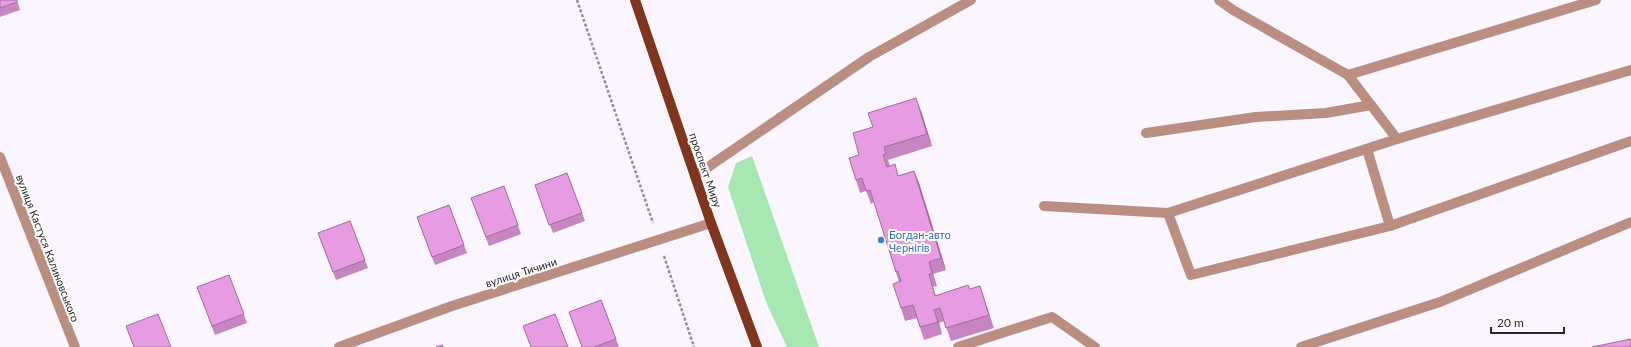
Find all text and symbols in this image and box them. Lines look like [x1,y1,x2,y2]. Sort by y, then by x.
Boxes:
street label: проспект Миру [687,131,725,209]
street label: вулиця Кастуся Калиновського [14,172,82,324]
place label: Богдан-авто Чернігів [889,228,951,254]
marker: Богдан-авто Чернігів [876,235,886,245]
street label: вулиця Тичини [484,254,558,290]
scale bar [1491,309,1564,335]
text: 20 m [1497,315,1524,330]

